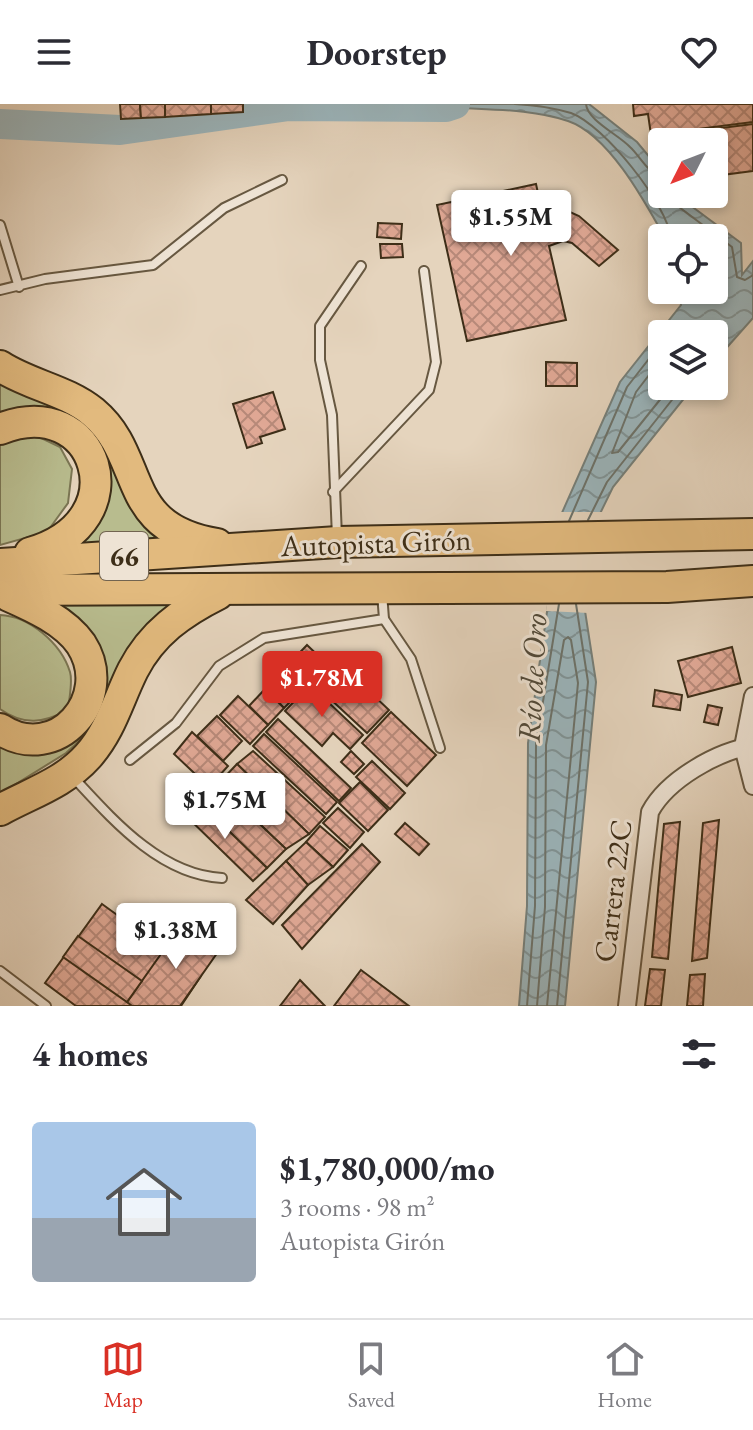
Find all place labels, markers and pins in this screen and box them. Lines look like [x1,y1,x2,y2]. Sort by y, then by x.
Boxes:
pin: $1.55M [446,190,576,258]
pin: $1.78M [257,651,387,719]
pin: $1.75M [160,773,290,841]
pin: $1.38M [111,903,241,971]

